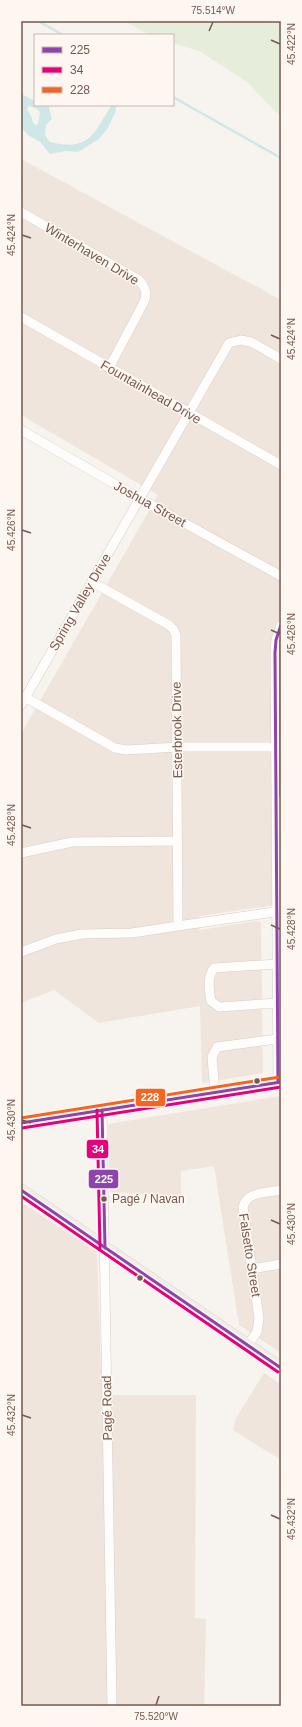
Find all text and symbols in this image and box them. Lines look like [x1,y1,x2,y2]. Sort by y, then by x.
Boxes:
text: 75.514°W [191,5,236,16]
text: 45.422°N [286,23,297,65]
legend [34,34,174,106]
text: 225 [70,43,90,57]
text: 34 [70,63,84,77]
text: 228 [70,83,90,97]
text: 45.424°N [6,214,17,256]
street label: Winterhaven Drive [42,220,142,288]
text: 45.424°N [286,318,297,360]
street label: Fountainhead Drive [98,357,204,427]
street label: Joshua Street [111,478,189,530]
text: 45.426°N [6,509,17,551]
street label: Spring Valley Drive [46,551,114,653]
text: 45.426°N [286,613,297,655]
street label: Esterbrook Drive [169,681,185,779]
text: 45.428°N [6,804,17,846]
text: 45.428°N [286,908,297,950]
unlabelled marker [252,1076,262,1086]
line badge: 228 [135,1088,166,1107]
text: 228 [141,1091,159,1103]
text: 45.430°N [6,1099,17,1141]
line badge: 34 [86,1139,109,1159]
text: 34 [92,1143,105,1155]
line badge: 225 [88,1169,119,1189]
text: 225 [95,1173,113,1185]
place label: Pagé / Navan [112,1192,185,1206]
marker: Pagé / Navan [99,1194,109,1204]
text: 45.430°N [286,1203,297,1245]
street label: Falsetto Street [236,1212,264,1298]
unlabelled marker [135,1273,145,1283]
street label: Pagé Road [99,1375,115,1441]
text: 45.432°N [6,1394,17,1436]
text: 45.432°N [286,1498,297,1540]
text: 75.520°W [134,1711,179,1722]

